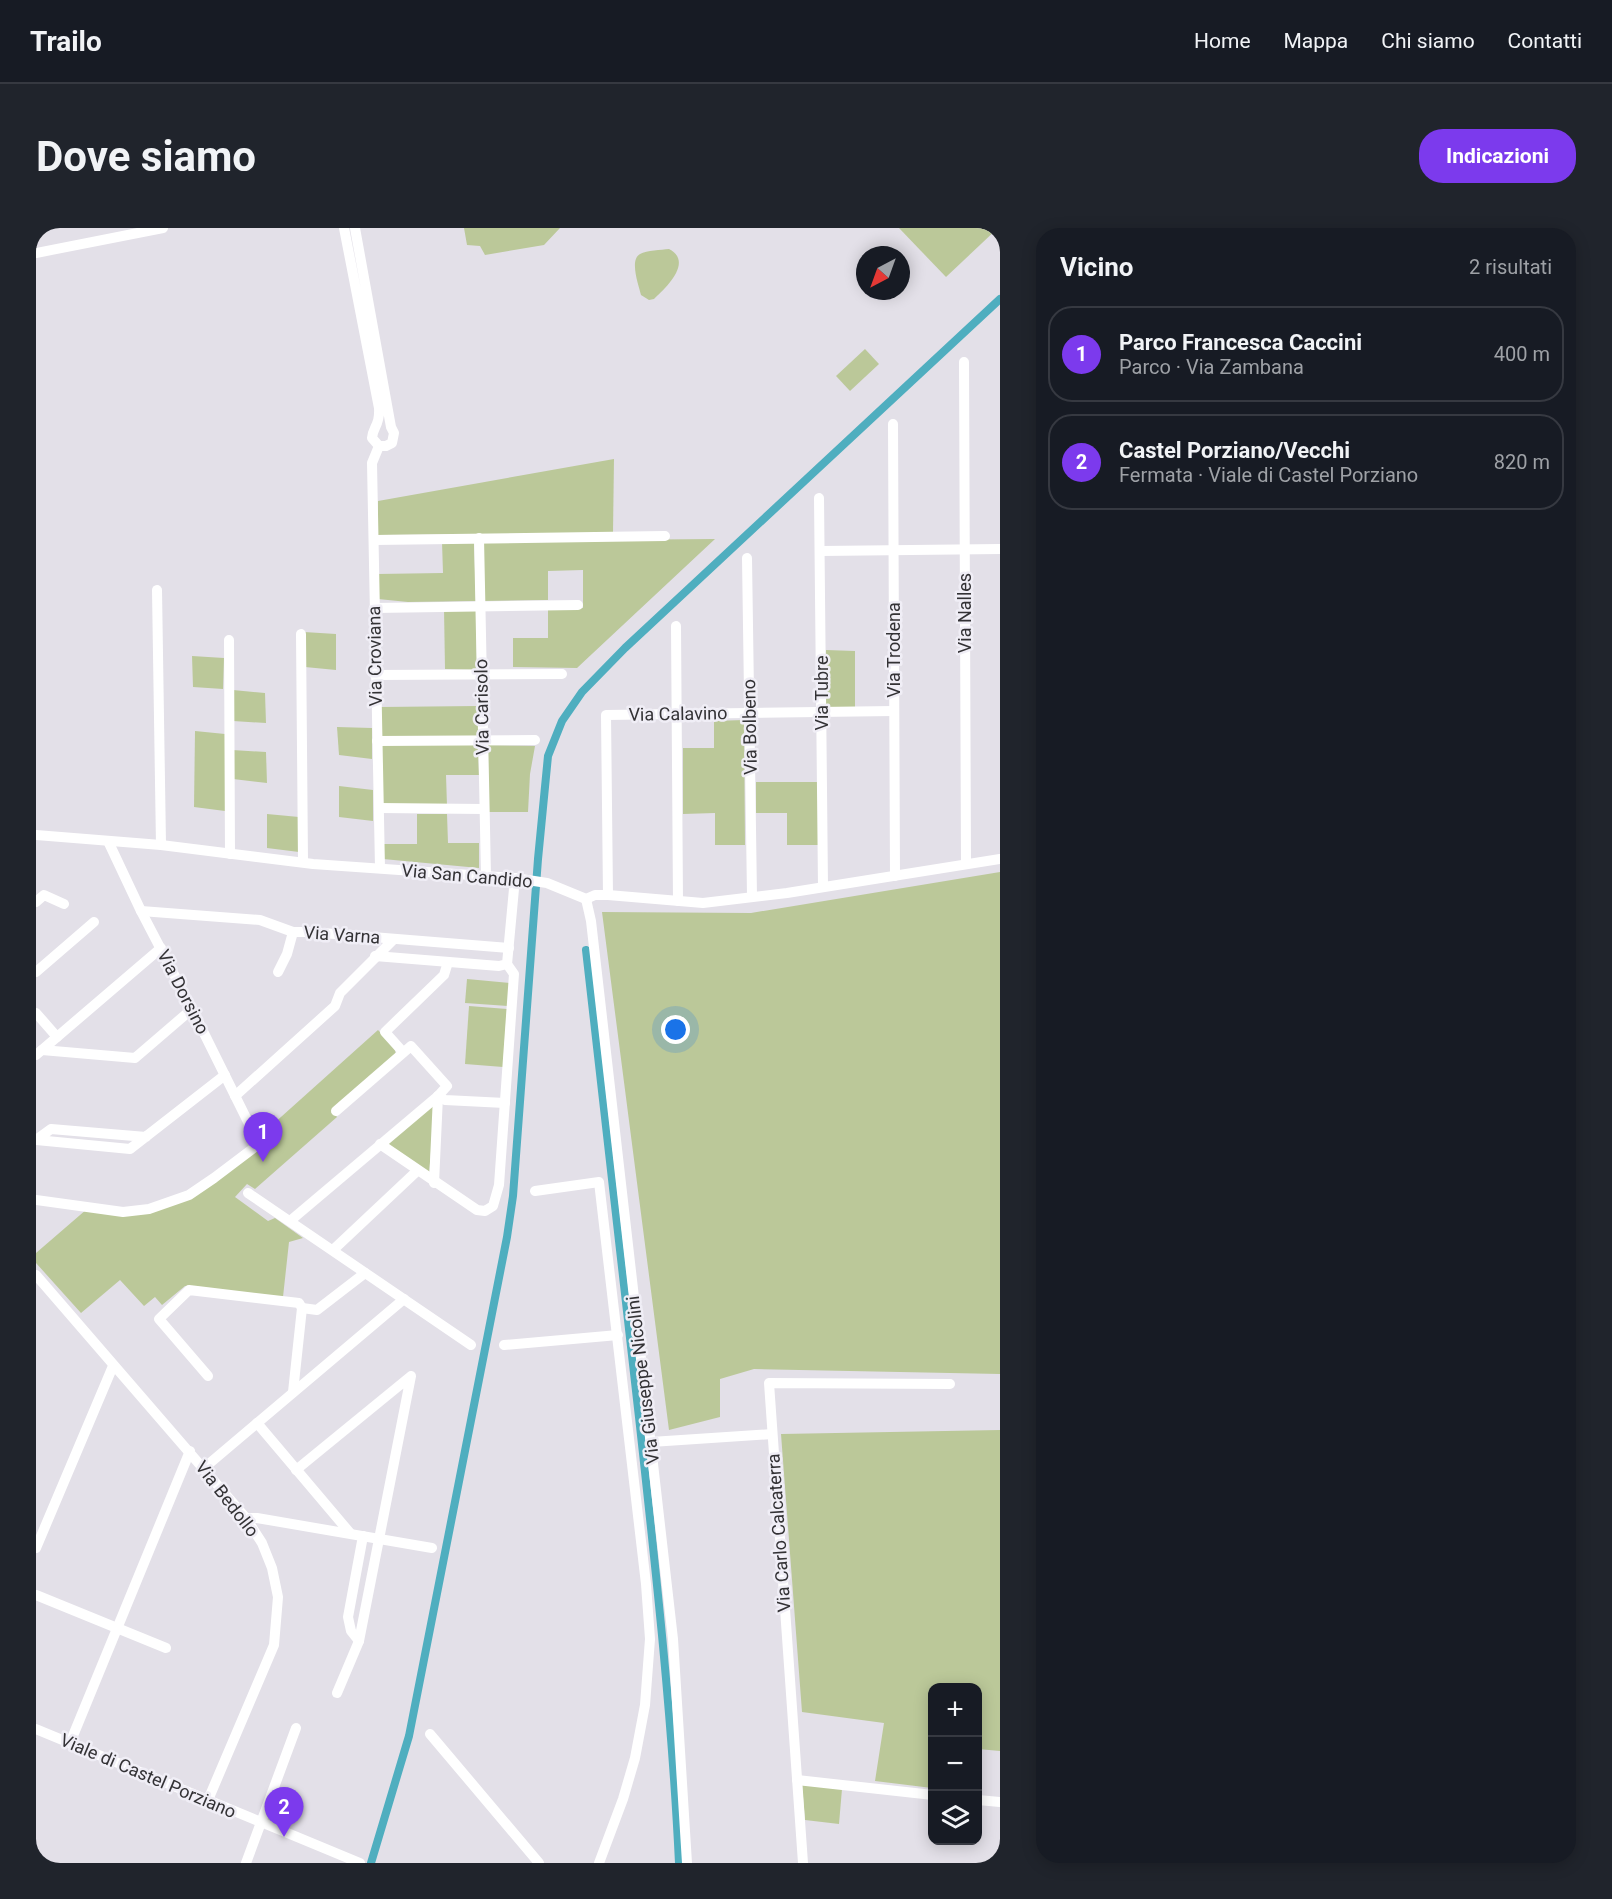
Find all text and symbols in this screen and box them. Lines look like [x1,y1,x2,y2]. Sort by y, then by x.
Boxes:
text: Trailo [30,25,102,58]
text: Home [1194,29,1251,53]
text: Mappa [1284,29,1348,53]
text: Chi siamo [1381,29,1475,53]
text: Contatti [1508,29,1582,53]
button: Indicazioni [1419,129,1576,183]
text: Dove siamo [36,132,256,181]
north arrow [856,246,910,300]
text: Vicino [1060,252,1134,282]
text: 2 risultati [1469,255,1552,279]
text: Parco Francesca Caccini [1119,330,1362,355]
text: 1 [1076,342,1087,366]
text: 400 m [1494,342,1550,366]
text: Parco · Via Zambana [1119,355,1304,379]
text: Castel Porziano/Vecchi [1119,438,1350,463]
text: 2 [1076,450,1087,474]
text: 820 m [1494,450,1550,474]
text: Fermata · Viale di Castel Porziano [1119,463,1418,487]
street label: Via Nalles [954,573,975,653]
street label: Via Trodena [883,602,904,698]
street label: Via Croviana [363,606,386,706]
street label: Via Tubre [811,655,832,731]
street label: Via Carisolo [470,659,493,755]
street label: Via Bolbeno [738,679,761,775]
street label: Via Calavino [628,702,728,725]
street label: Via San Candido [401,859,533,892]
street label: Via Varna [303,921,381,948]
street label: Via Dorsino [153,946,214,1038]
your location [661,1015,690,1044]
pin: 1 [244,1112,282,1162]
street label: Via Giuseppe Nicolini [622,1295,663,1466]
street label: Via Carlo Calcaterra [762,1453,795,1613]
street label: Via Bedollo [191,1457,263,1541]
map controls [928,1683,982,1845]
button: + [928,1683,982,1737]
street label: Viale di Castel Porziano [57,1729,239,1822]
button: − [928,1737,982,1791]
pin: 2 [264,1788,304,1837]
button: layers [928,1791,982,1845]

